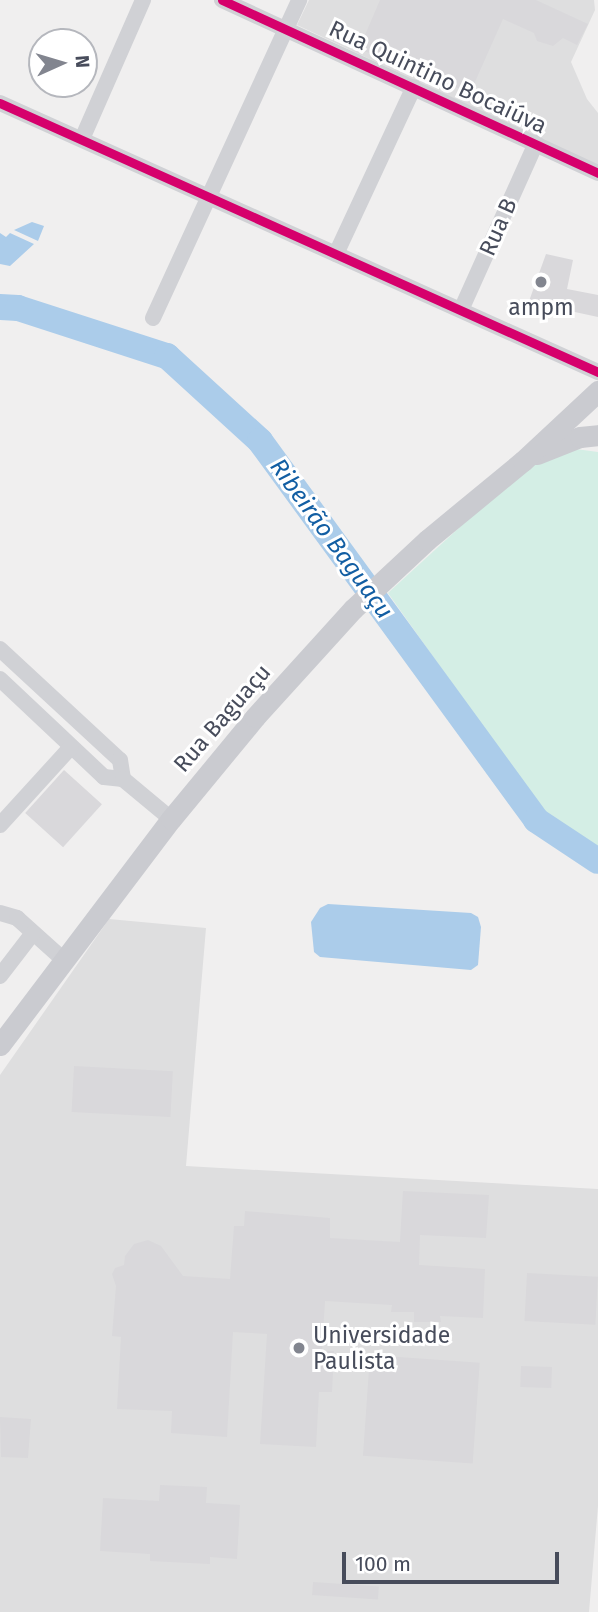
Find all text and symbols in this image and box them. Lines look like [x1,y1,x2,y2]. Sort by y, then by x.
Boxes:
street label: Rua Quintino Bocaiúva [325,14,551,140]
north arrow [28,28,98,98]
text: N [71,55,94,69]
street label: Rua B [473,194,523,260]
marker: ampm [533,274,549,290]
place label: ampm [508,293,574,321]
water label: Ribeirão Baguaçu [263,453,399,625]
street label: Rua Baguaçu [168,658,276,778]
place label: Universidade Paulista [313,1321,450,1375]
marker: Universidade Paulista [291,1340,307,1356]
scale bar [346,1538,563,1582]
text: 100 m [355,1551,411,1577]

